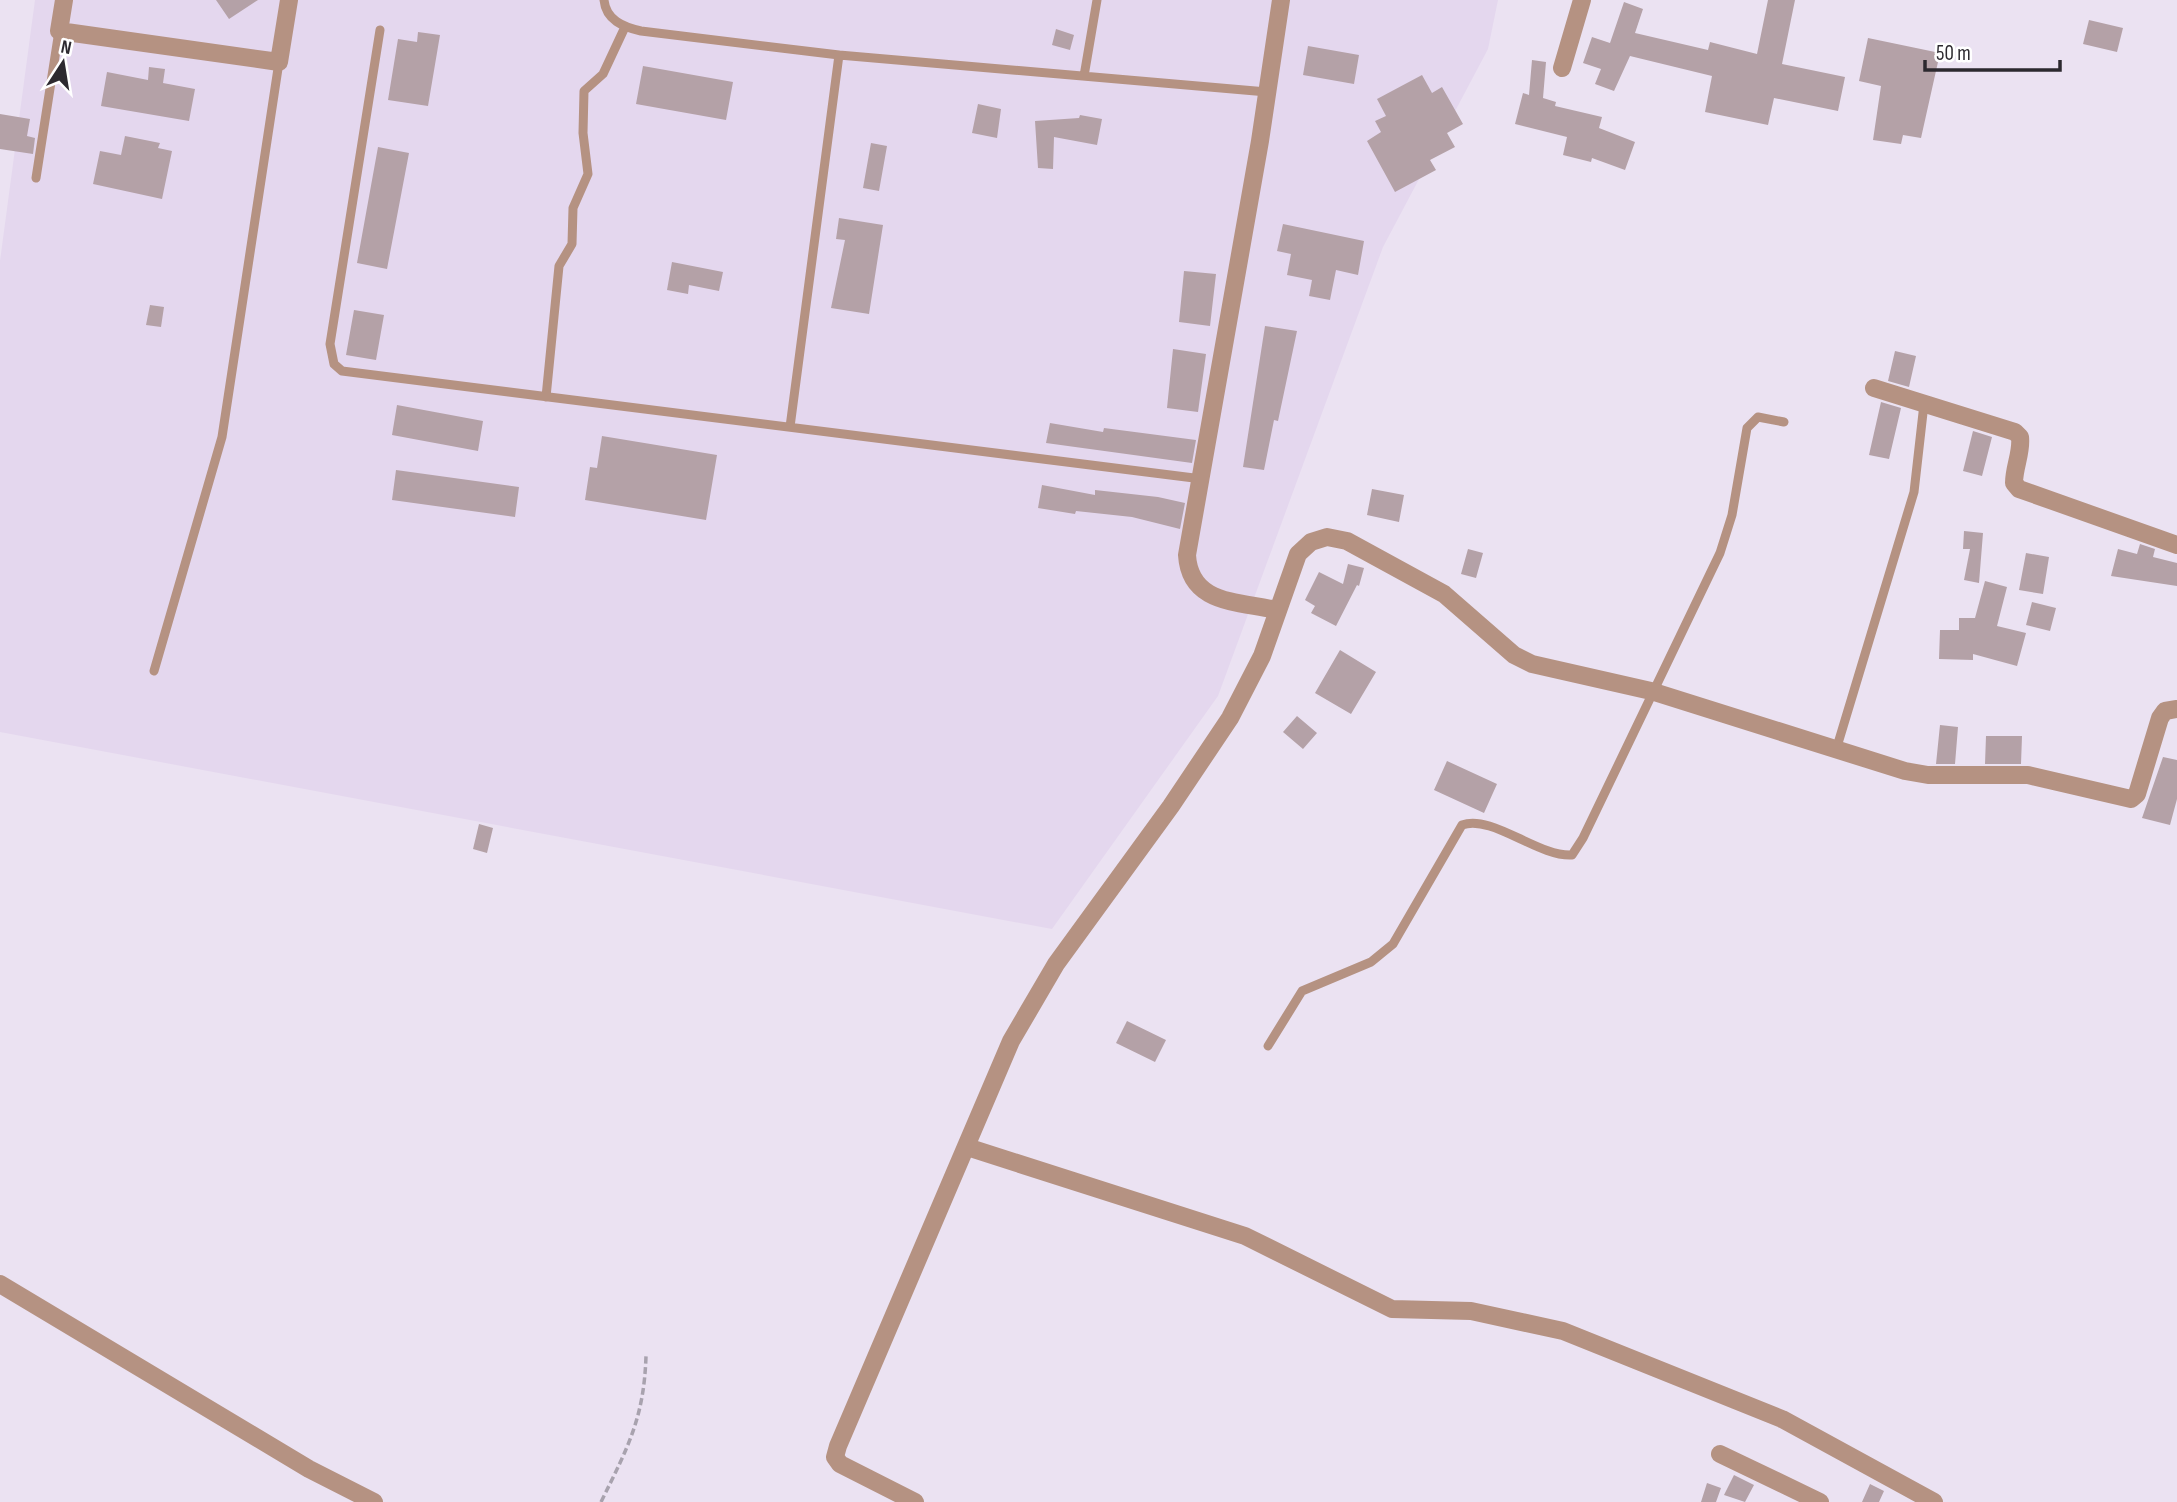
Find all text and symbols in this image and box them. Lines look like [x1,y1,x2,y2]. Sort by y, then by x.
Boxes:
north arrow [28,28,98,98]
scale bar [1925,28,2060,72]
text: N [59,36,74,60]
text: 50 m [1936,41,1971,66]

